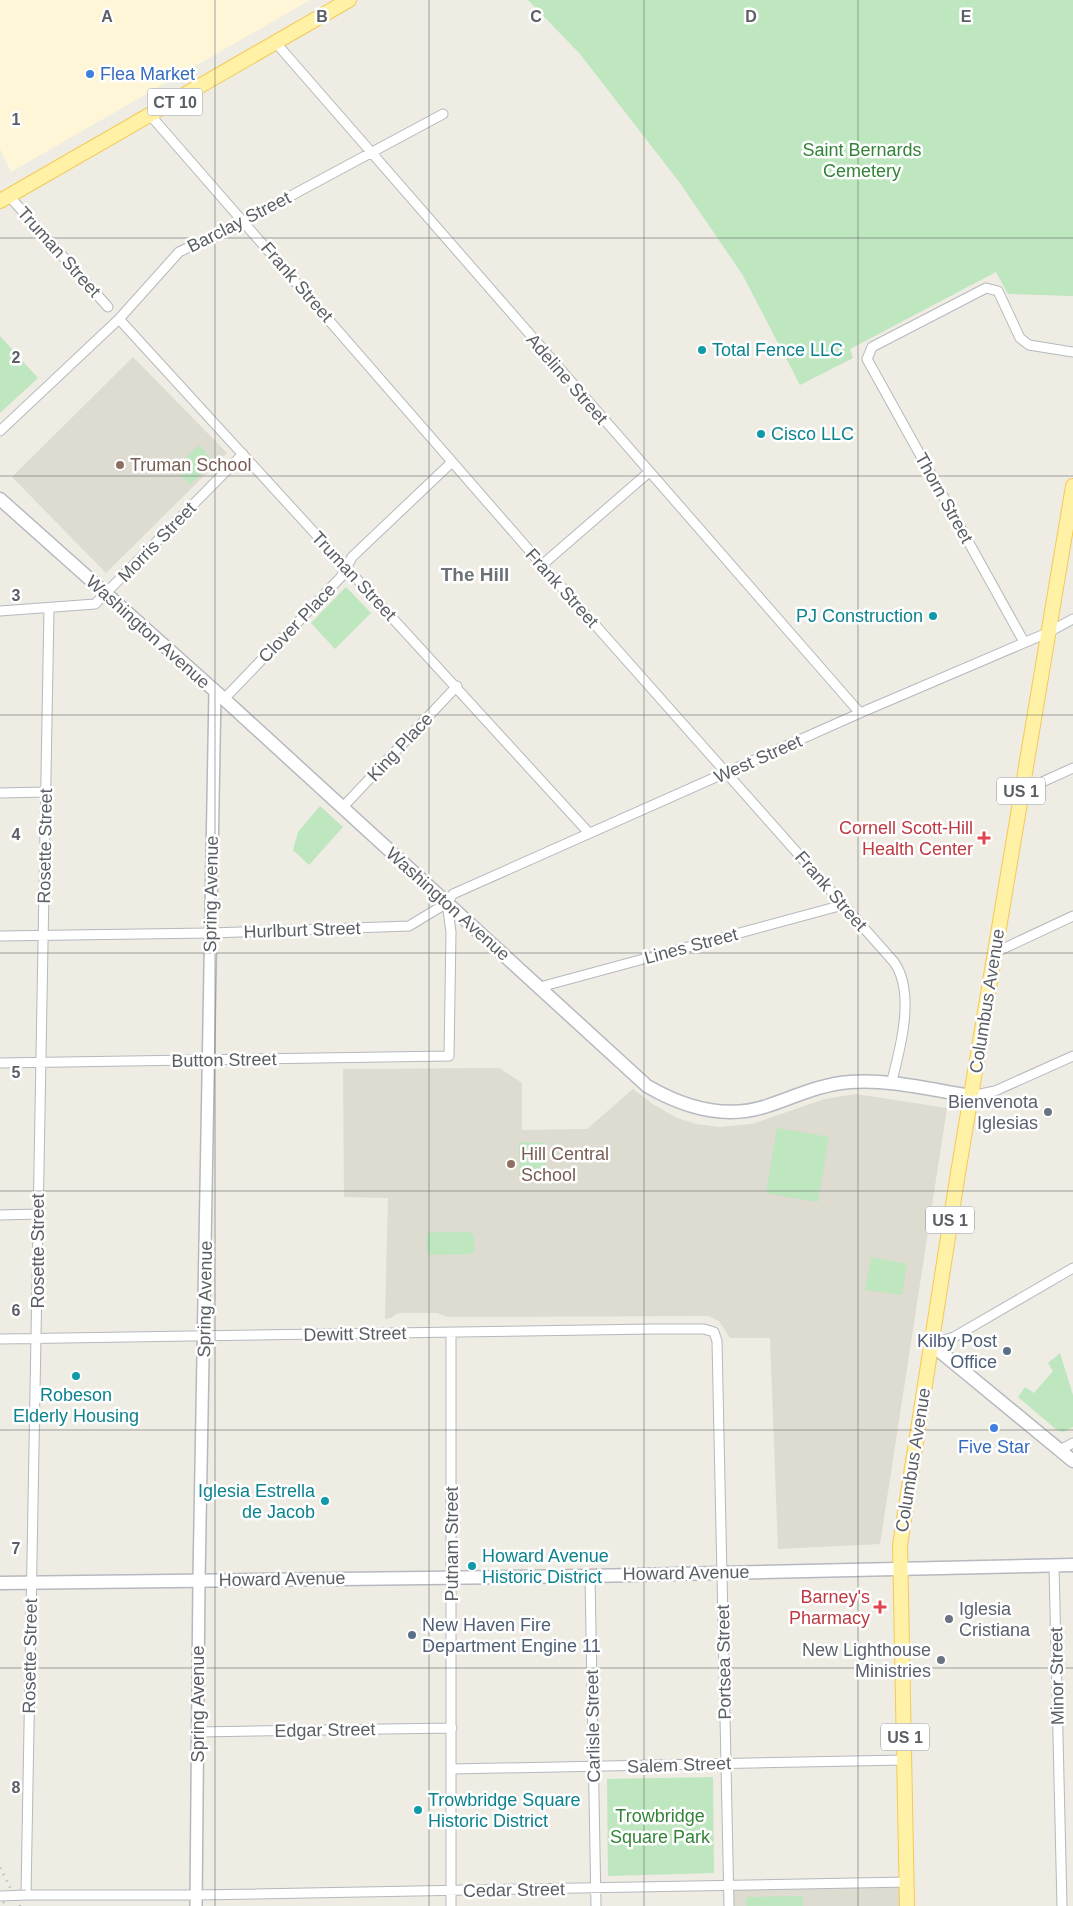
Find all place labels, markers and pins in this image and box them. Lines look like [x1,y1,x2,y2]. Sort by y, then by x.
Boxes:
place label: Flea Market [100,64,195,84]
marker: Flea Market [84,68,96,80]
place label: Total Fence LLC [712,340,843,360]
marker: Total Fence LLC [696,344,708,356]
place label: Cisco LLC [771,424,854,444]
marker: Cisco LLC [755,428,767,440]
place label: Truman School [130,455,251,475]
marker: Truman School [114,459,126,471]
place label: PJ Construction [796,606,923,626]
marker: PJ Construction [927,610,939,622]
place label: Cornell Scott-Hill Health Center [839,818,973,859]
marker: Cornell Scott-Hill Health Center [977,831,991,845]
place label: Bienvenota Iglesias [948,1092,1039,1133]
marker: Bienvenota Iglesias [1042,1106,1054,1118]
place label: Hill Central School [521,1144,609,1185]
marker: Hill Central School [505,1158,517,1170]
place label: Kilby Post Office [917,1331,997,1372]
marker: Kilby Post Office [1001,1345,1013,1357]
marker: Robeson Elderly Housing [70,1370,82,1382]
place label: Robeson Elderly Housing [13,1385,139,1426]
marker: Five Star [988,1422,1000,1434]
place label: Five Star [958,1437,1030,1457]
place label: Iglesia Estrella de Jacob [198,1481,316,1522]
marker: Iglesia Estrella de Jacob [319,1495,331,1507]
place label: Howard Avenue Historic District [482,1546,609,1587]
marker: Howard Avenue Historic District [466,1560,478,1572]
place label: Barney's Pharmacy [789,1587,870,1628]
place label: Iglesia Cristiana [959,1599,1031,1640]
marker: Barney's Pharmacy [874,1601,886,1613]
marker: Iglesia Cristiana [943,1613,955,1625]
place label: New Haven Fire Department Engine 11 [422,1615,601,1656]
marker: New Haven Fire Department Engine 11 [406,1629,418,1641]
place label: New Lighthouse Ministries [802,1640,931,1681]
marker: New Lighthouse Ministries [935,1654,947,1666]
place label: Trowbridge Square Historic District [428,1790,580,1831]
marker: Trowbridge Square Historic District [412,1804,424,1816]

